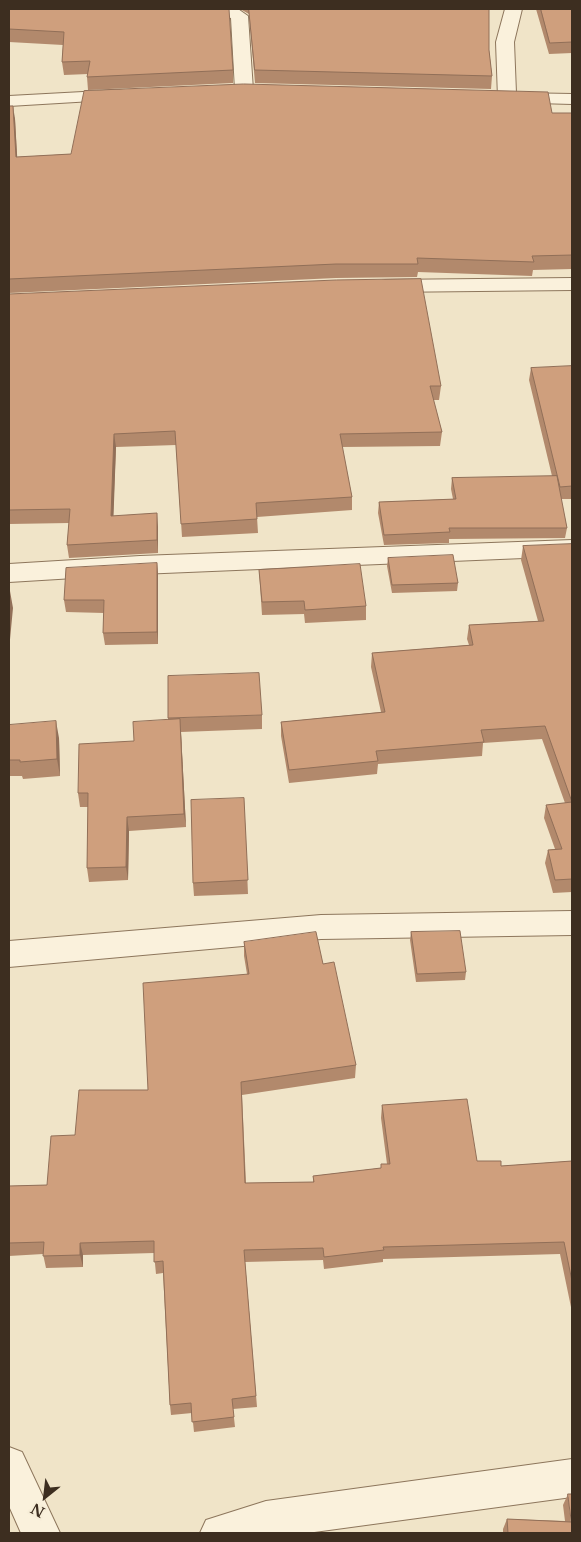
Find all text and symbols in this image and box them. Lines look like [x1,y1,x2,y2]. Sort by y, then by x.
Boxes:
north arrow [20,1472,70,1522]
text: N [28,1499,48,1521]

